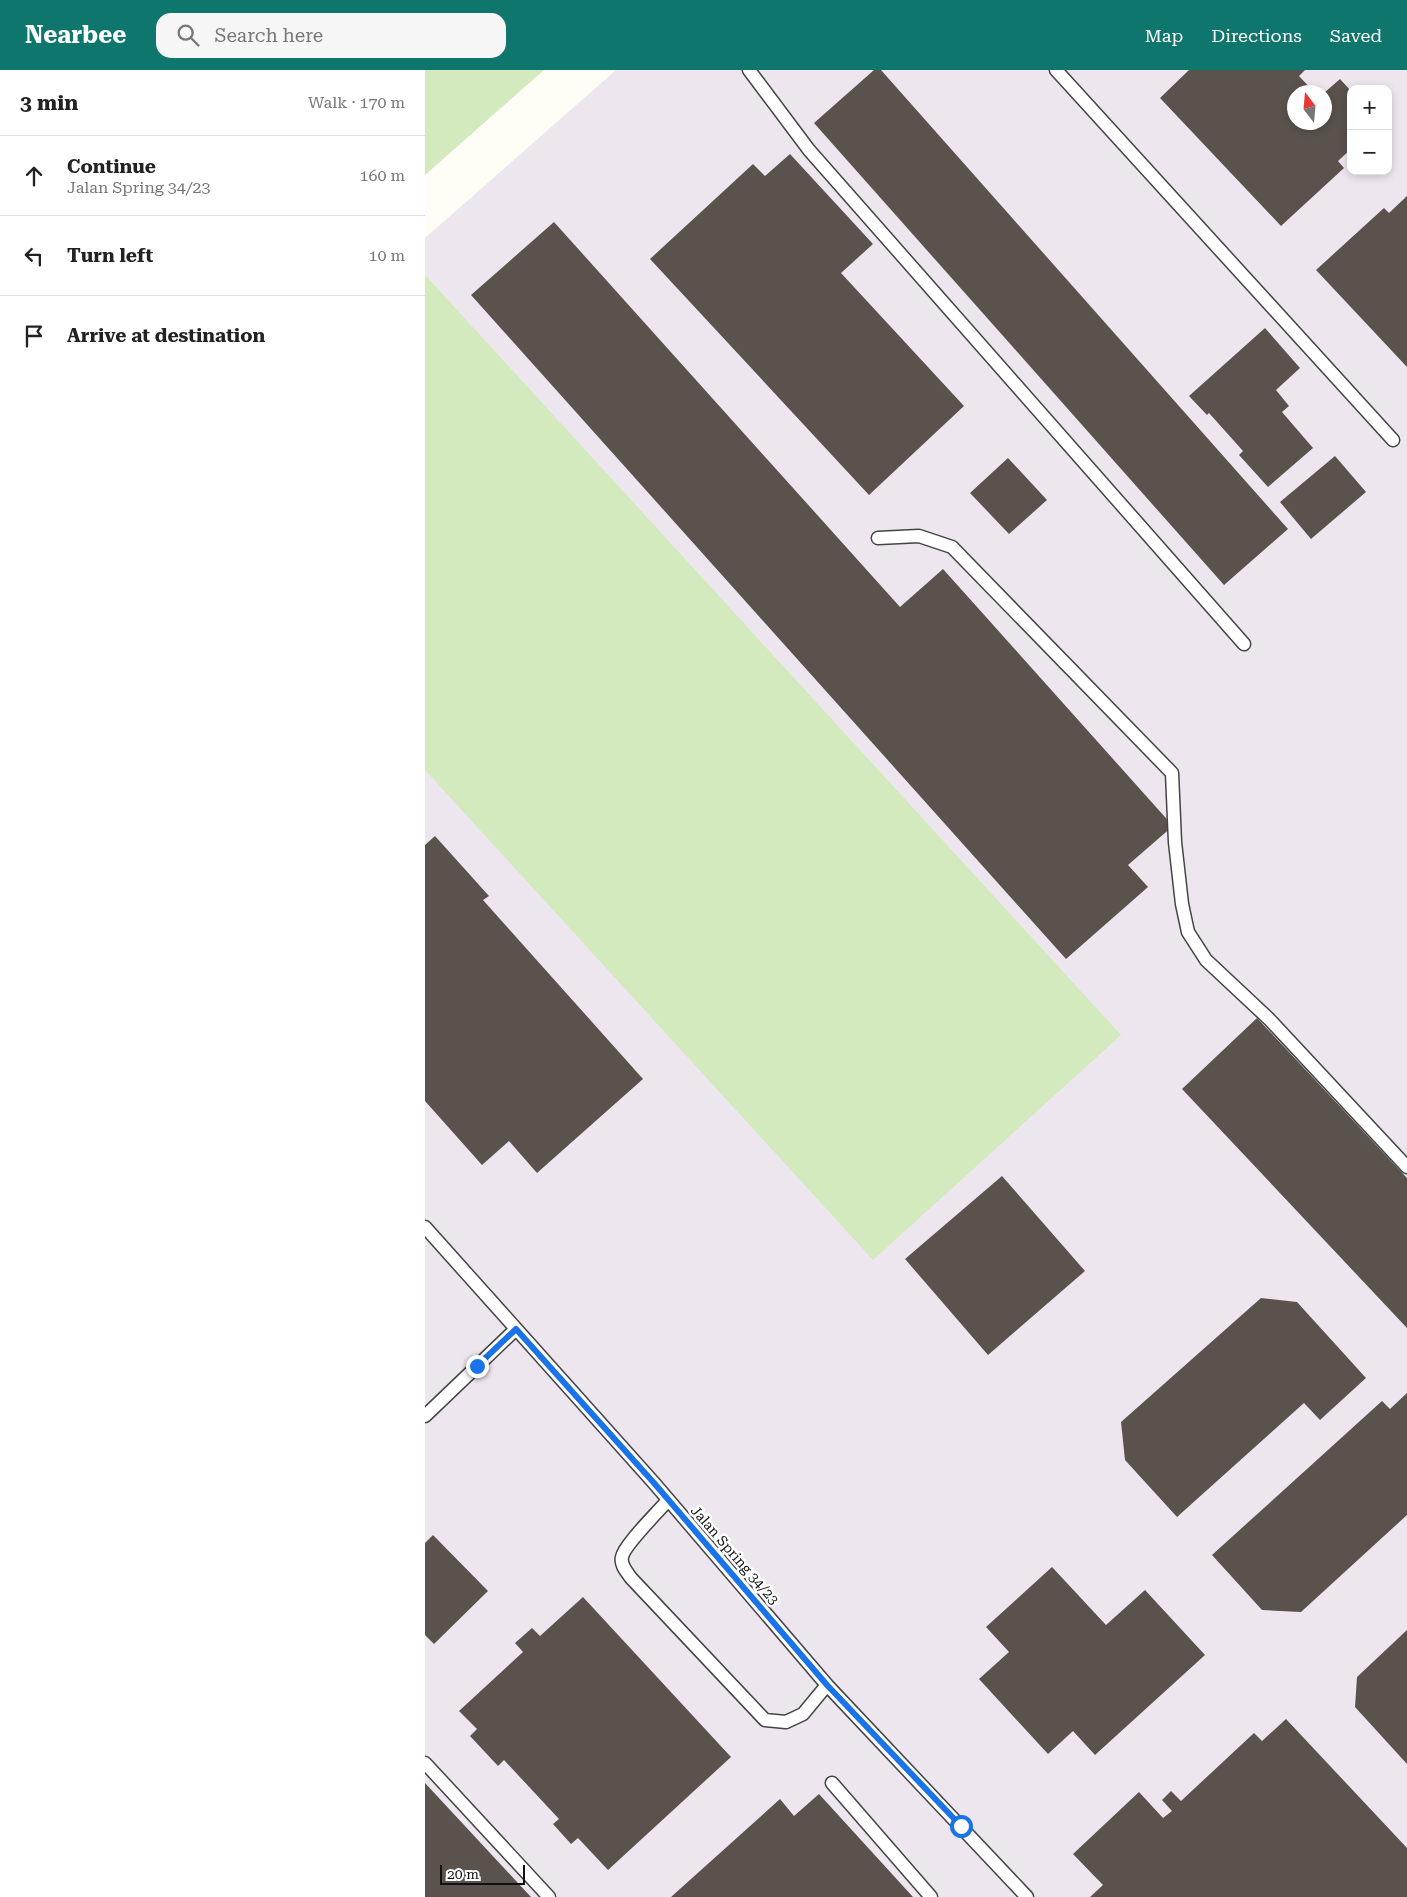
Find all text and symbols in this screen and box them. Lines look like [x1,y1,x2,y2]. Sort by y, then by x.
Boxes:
search box [156,13,506,58]
text: Nearbee [25,21,126,49]
icon: search [174,21,202,49]
text: Search here [214,24,323,47]
text: Map [1145,25,1183,46]
text: Directions [1211,25,1302,46]
text: Saved [1330,25,1382,46]
north arrow [1287,85,1332,130]
map controls [1347,85,1392,175]
button: + [1347,85,1392,130]
text: 3 min [20,91,78,115]
text: Walk · 170 m [308,93,405,112]
button: − [1347,130,1392,175]
text: Continue [67,155,156,178]
icon: ahead [20,162,48,190]
text: 160 m [359,166,405,185]
text: Jalan Spring 34/23 [67,178,210,197]
icon: left [20,242,48,270]
text: Turn left [67,244,153,267]
text: 10 m [368,246,405,265]
icon: arrive [20,322,48,350]
text: Arrive at destination [67,324,265,347]
route end [466,1355,489,1378]
street label: Jalan Spring 34/23 [688,1502,782,1608]
route start [950,1815,973,1838]
scale bar [440,1862,525,1885]
text: 20 m [447,1866,479,1882]

